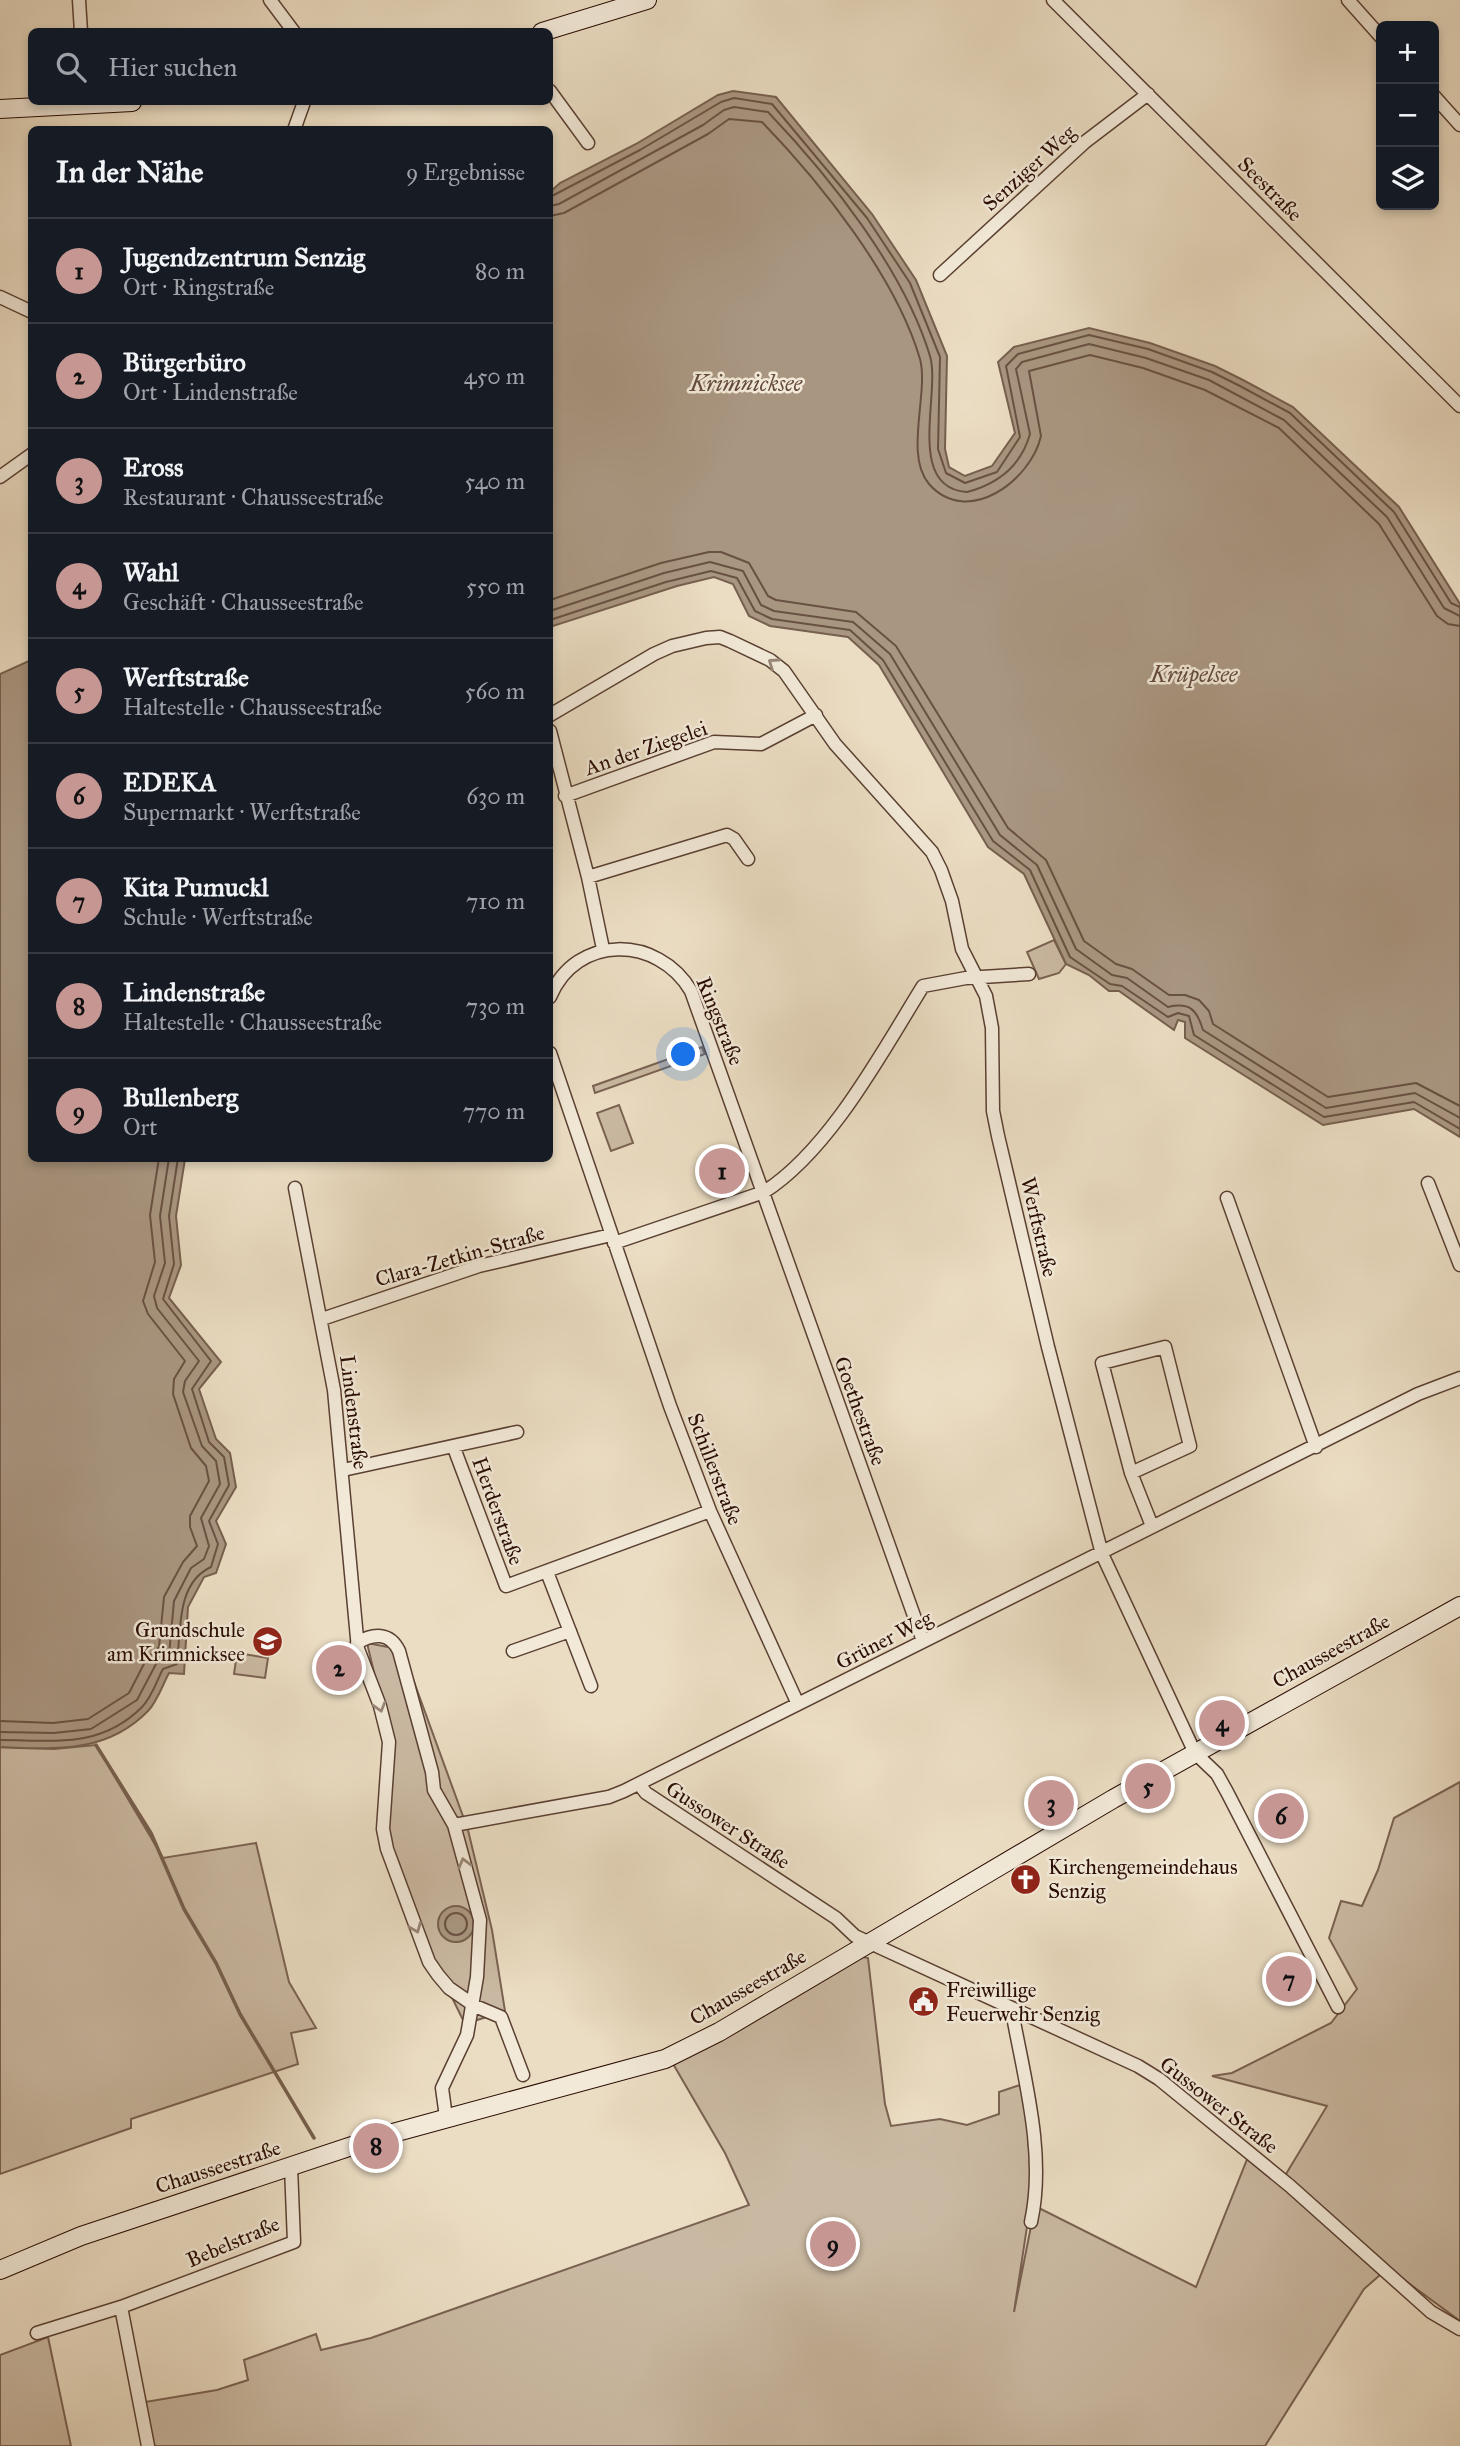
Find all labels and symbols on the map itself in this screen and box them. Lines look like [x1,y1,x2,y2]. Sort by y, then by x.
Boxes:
street label: Senziger Weg [977,119,1081,217]
street label: Seestraße [1232,151,1308,227]
water label: Krimnicksee [689,369,803,397]
one-way arrow [768,659,781,671]
water label: Krüpelsee [1150,660,1238,689]
street label: An der Ziegelei [580,715,711,781]
street label: Ringstraße [690,973,750,1069]
your location [666,1037,700,1071]
pin: 1 [699,1145,745,1197]
street label: Werftstraße [1015,1175,1063,1280]
street label: Clara-Zetkin-Straße [372,1219,548,1293]
street label: Lindenstraße [334,1353,374,1471]
street label: Goethestraße [828,1353,892,1469]
street label: Schillerstraße [682,1409,748,1529]
street label: Herderstraße [466,1453,530,1569]
street label: Grüner Weg [831,1605,937,1675]
street label: Chausseestraße [1268,1608,1395,1694]
place label: Grundschule am Krimnicksee [107,1617,245,1667]
school or university icon: Grundschule am Krimnicksee [251,1625,285,1659]
pin: 2 [316,1642,362,1694]
pin: 4 [1199,1697,1245,1749]
one-way arrow [372,1701,386,1713]
pin: 5 [1125,1760,1171,1812]
street label: Gussower Straße [661,1775,795,1875]
pin: 3 [1028,1777,1074,1829]
pin: 6 [1258,1790,1304,1842]
place label: Kirchengemeindehaus Senzig [1048,1854,1238,1904]
one-way arrow [458,1857,473,1869]
church icon: Kirchengemeindehaus Senzig [1008,1862,1042,1896]
one-way arrow [407,1921,421,1933]
street label: Chausseestraße [685,1943,811,2031]
pin: 7 [1266,1953,1312,2005]
place label: Freiwillige Feuerwehr Senzig [946,1977,1100,2027]
public building icon: Freiwillige Feuerwehr Senzig [906,1985,940,2019]
street label: Gussower Straße [1155,2051,1284,2159]
pin: 8 [353,2120,399,2172]
street label: Chausseestraße [152,2134,284,2200]
street label: Bebelstraße [182,2211,284,2273]
pin: 9 [810,2218,856,2270]

